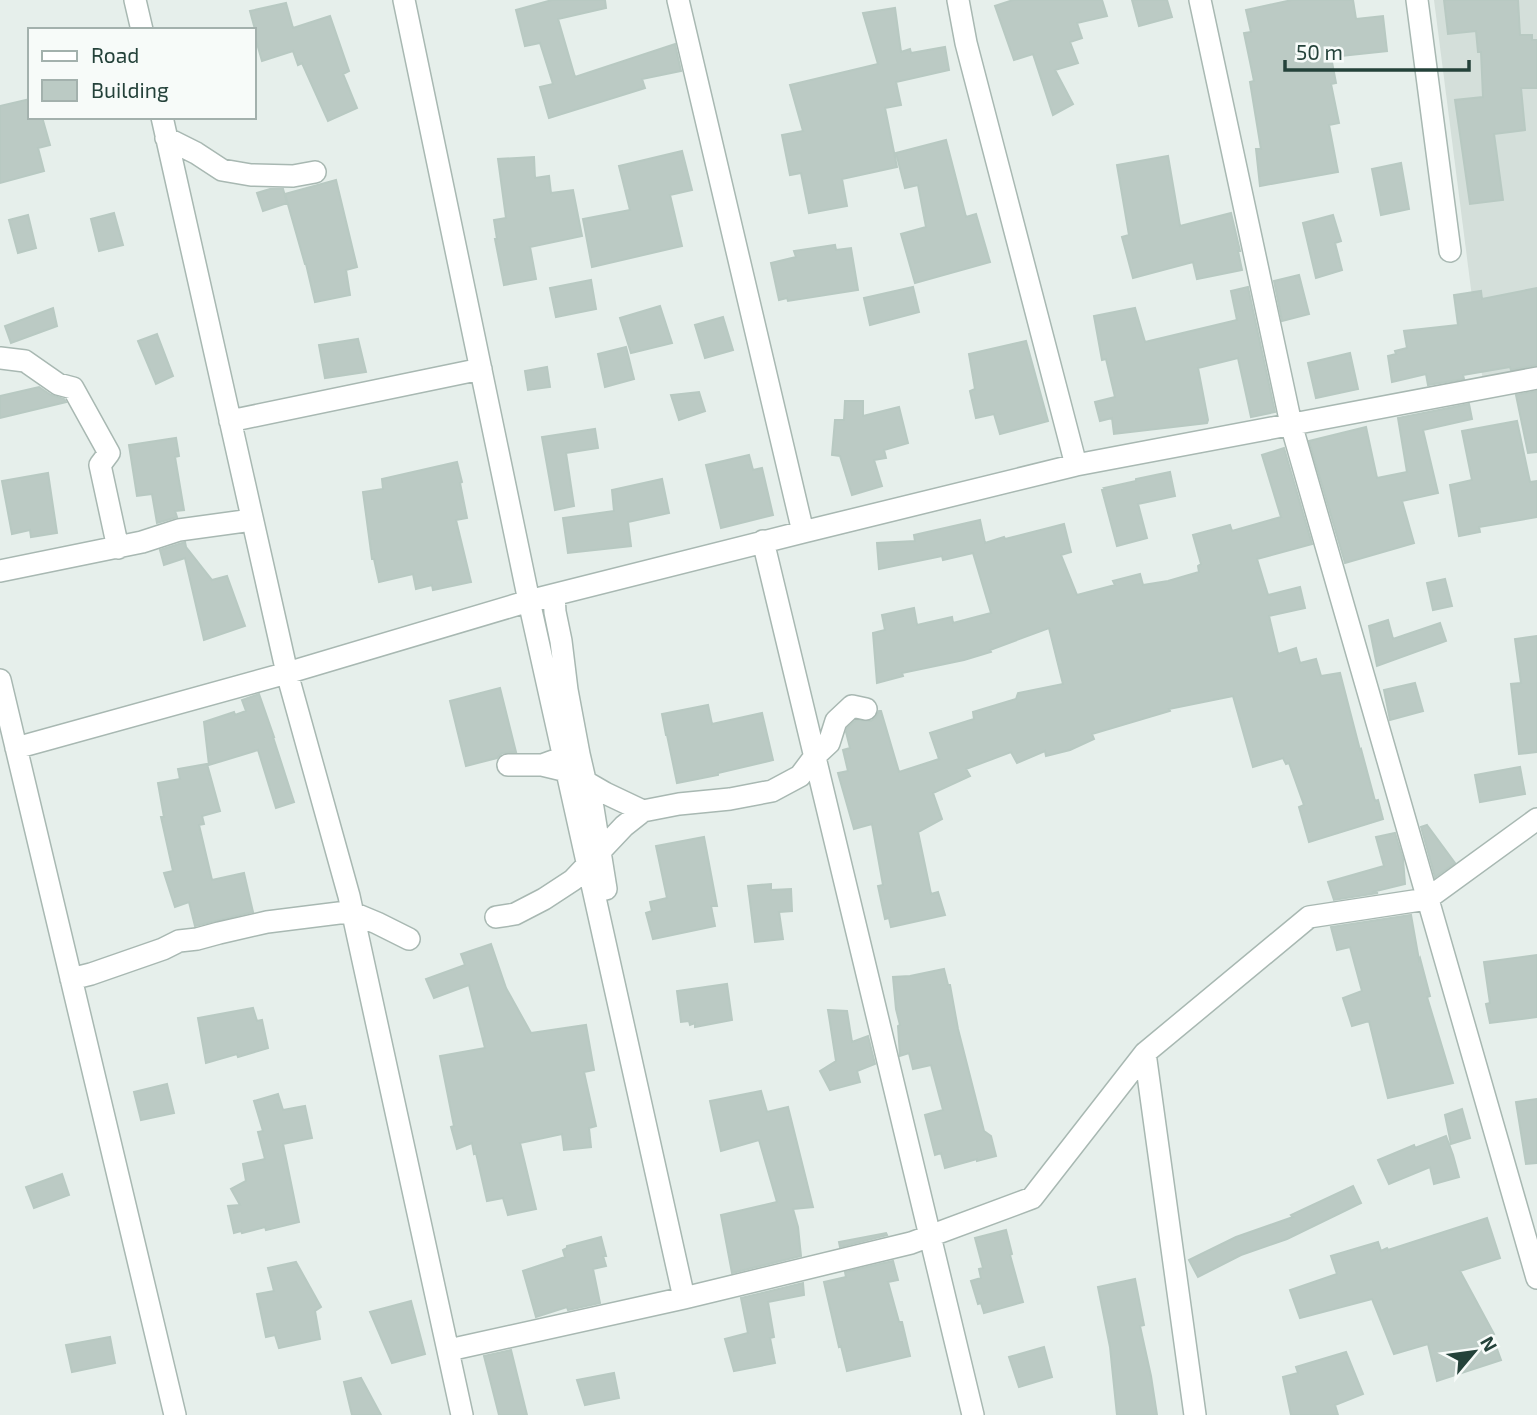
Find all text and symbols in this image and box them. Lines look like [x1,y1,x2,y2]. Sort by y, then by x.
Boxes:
legend [28,28,256,119]
scale bar [1285,28,1469,72]
text: 50 m [1296,39,1343,64]
text: Road [91,42,139,67]
text: Building [91,77,169,102]
north arrow [1439,1317,1509,1387]
text: N [1476,1332,1503,1355]

